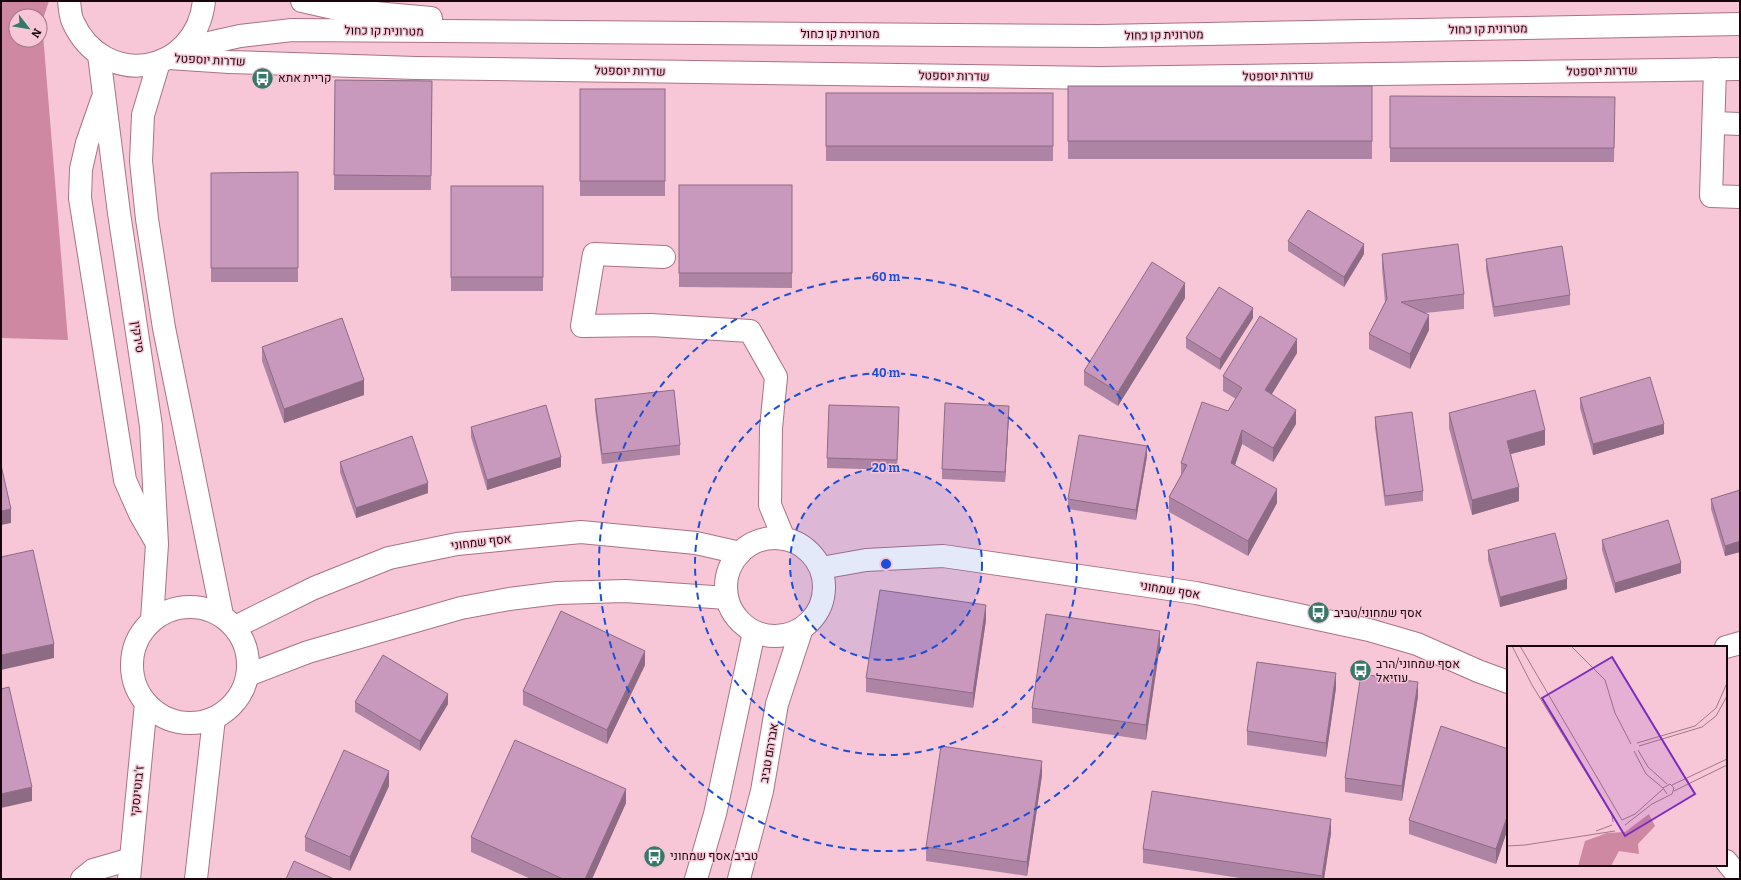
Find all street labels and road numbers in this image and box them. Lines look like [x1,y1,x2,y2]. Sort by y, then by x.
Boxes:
street label: מטרונית קו כחול [1448,21,1528,37]
street label: מטרונית קו כחול [344,23,424,39]
street label: מטרונית קו כחול [800,27,880,41]
street label: מטרונית קו כחול [1124,27,1204,43]
street label: שדרות יוספטל [174,51,246,69]
street label: שדרות יוספטל [594,63,666,79]
street label: שדרות יוספטל [1566,63,1638,79]
street label: שדרות יוספטל [918,68,990,84]
street label: שדרות יוספטל [1242,68,1314,84]
street label: סירקין [129,320,147,354]
street label: אסף שמחוני [450,531,512,553]
street label: אסף שמחוני [1139,578,1201,602]
street label: אברהם טביב [757,722,781,784]
street label: ז'בוטינסקי [127,765,147,817]

